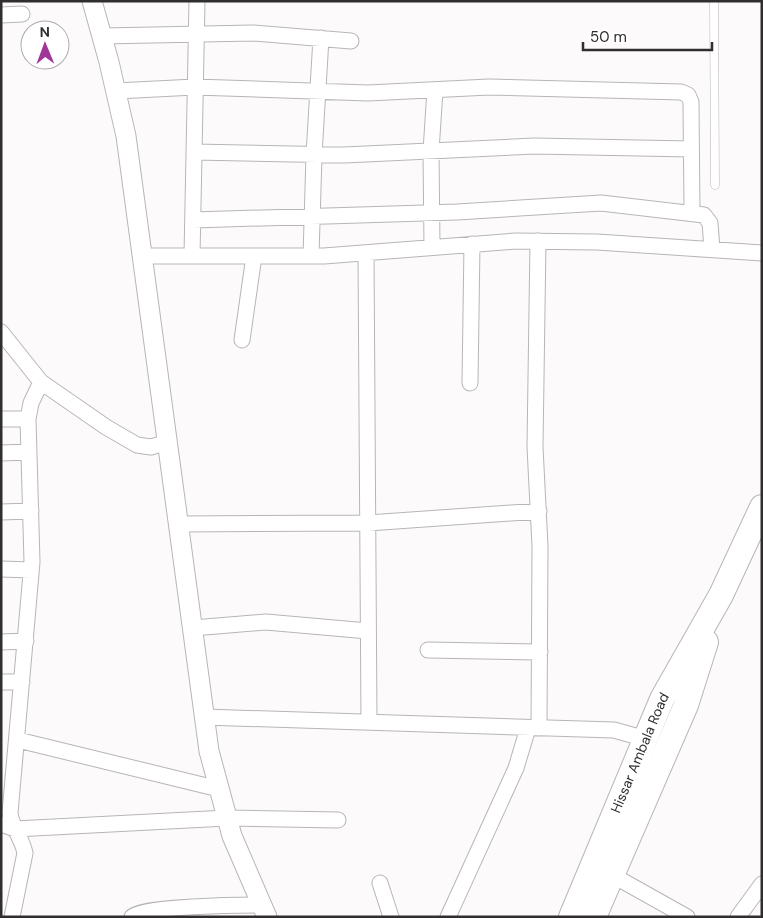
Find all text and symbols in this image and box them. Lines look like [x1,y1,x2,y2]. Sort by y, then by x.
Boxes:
north arrow [20,20,70,70]
scale bar [583,20,712,52]
text: N [40,23,50,41]
text: 50 m [590,27,627,47]
street label: Hissar Ambala Road [606,689,673,816]

